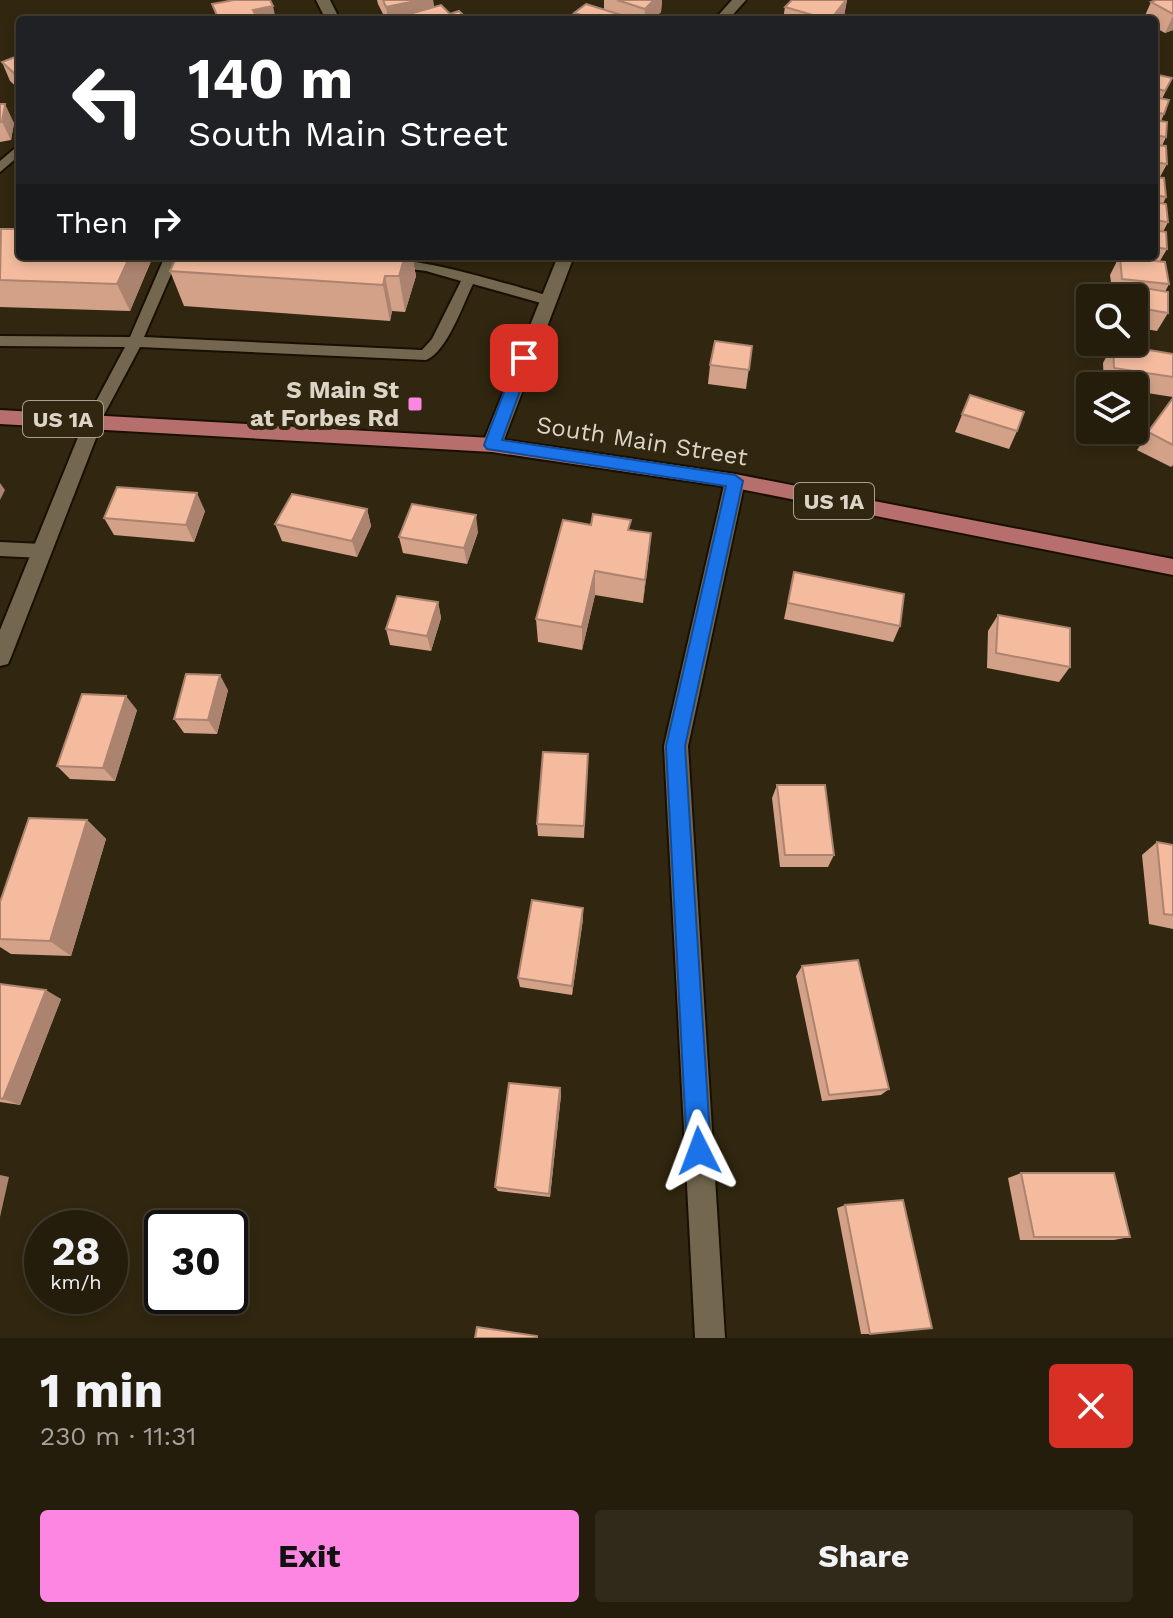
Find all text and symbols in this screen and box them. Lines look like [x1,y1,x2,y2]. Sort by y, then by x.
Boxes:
text: 140 m [188,46,353,112]
icon: left [56,48,160,152]
text: South Main Street [188,113,508,155]
icon: right [144,200,188,244]
text: Then [56,205,128,240]
map controls [1076,284,1148,444]
button: search [1076,284,1148,356]
pin [490,324,558,392]
icon: arrive [502,336,546,380]
button: layers [1076,372,1148,444]
place label: S Main St at Forbes Rd [250,376,400,432]
marker: S Main St at Forbes Rd [406,395,424,413]
road number: US 1A [23,401,103,437]
street label: South Main Street [534,410,750,472]
road number: US 1A [794,483,874,519]
position arrow [657,1109,741,1193]
speed limit sign: 30 [144,1210,248,1314]
text: 28 [52,1228,100,1275]
text: km/h [50,1270,102,1294]
text: 1 min [40,1362,163,1419]
button: close [1049,1364,1133,1448]
text: 230 m · 11:31 [40,1421,197,1451]
button: Exit [40,1510,579,1602]
button: Share [595,1510,1133,1602]

